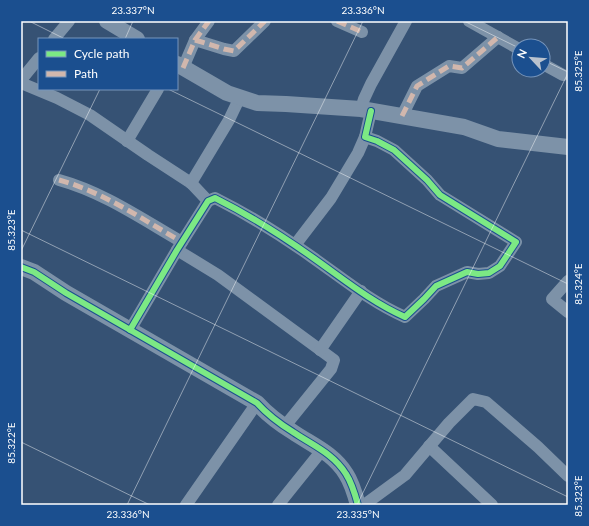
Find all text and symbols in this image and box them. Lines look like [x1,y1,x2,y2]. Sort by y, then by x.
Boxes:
text: 23.337°N [111,4,155,16]
text: 23.336°N [341,4,385,16]
legend [38,38,178,90]
north arrow [511,38,551,78]
text: Cycle path [74,46,129,61]
text: N [514,47,529,60]
text: 85.325°E [572,50,584,92]
text: Path [74,66,98,81]
text: 85.323°E [5,209,17,251]
text: 85.324°E [572,263,584,305]
text: 85.322°E [5,422,17,464]
text: 85.323°E [572,475,584,517]
text: 23.336°N [106,508,150,520]
text: 23.335°N [336,508,380,520]

